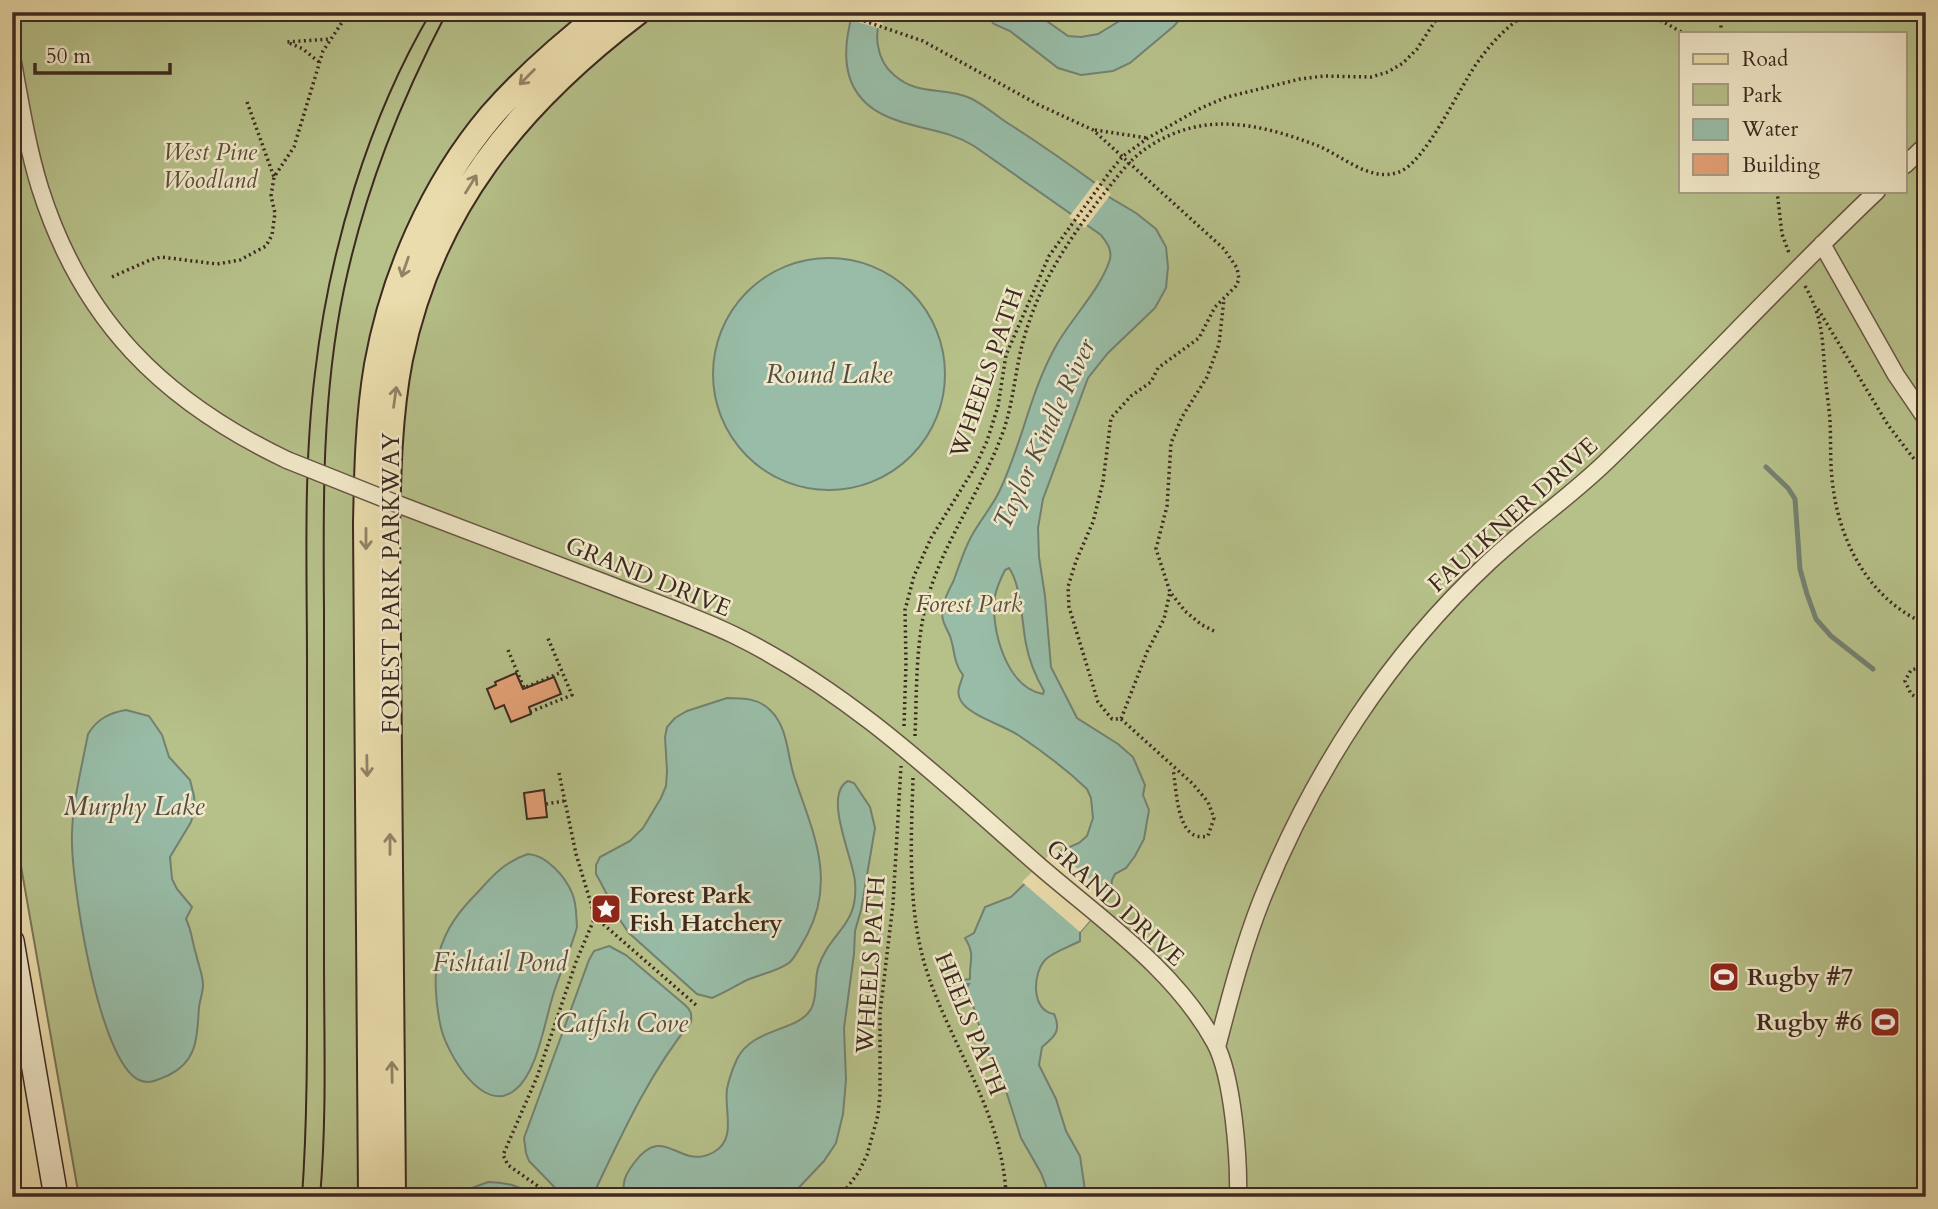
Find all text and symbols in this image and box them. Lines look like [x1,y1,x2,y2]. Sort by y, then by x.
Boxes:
scale bar [35,32,170,76]
legend [1679,32,1906,192]
text: 50 m [46,42,91,71]
text: Road [1742,45,1788,74]
one-way arrow [519,69,536,86]
text: Park [1742,81,1783,110]
text: Water [1741,115,1798,144]
park label: West Pine Woodland [163,136,259,197]
text: Building [1742,151,1820,180]
one-way arrow [465,175,479,195]
one-way arrow [398,256,411,278]
street label: WHEELS PATH [942,283,1032,464]
water label: Taylor Kindle River [985,332,1104,535]
water label: Round Lake [766,357,893,392]
one-way arrow [388,386,401,408]
street label: FAULKNER DRIVE [1421,430,1605,600]
street label: FOREST PARK PARKWAY [375,432,408,734]
one-way arrow [359,527,373,550]
street label: GRAND DRIVE [560,529,736,625]
park label: Forest Park [915,588,1023,621]
one-way arrow [361,755,374,778]
water label: Murphy Lake [63,789,206,824]
street label: GRAND DRIVE [1039,832,1191,974]
one-way arrow [383,833,397,856]
street label: WHEELS PATH [848,875,894,1056]
place label: Forest Park Fish Hatchery [629,879,783,940]
place icon: Forest Park Fish Hatchery [589,892,623,926]
water label: Fishtail Pond [433,945,569,980]
street label: HEELS PATH [926,948,1014,1100]
sports icon: Rugby #7 [1707,960,1741,994]
place label: Rugby #7 [1747,961,1853,994]
sports icon: Rugby #6 [1868,1005,1902,1039]
water label: Catfish Cove [556,1006,689,1041]
place label: Rugby #6 [1756,1006,1862,1039]
one-way arrow [385,1060,399,1083]

